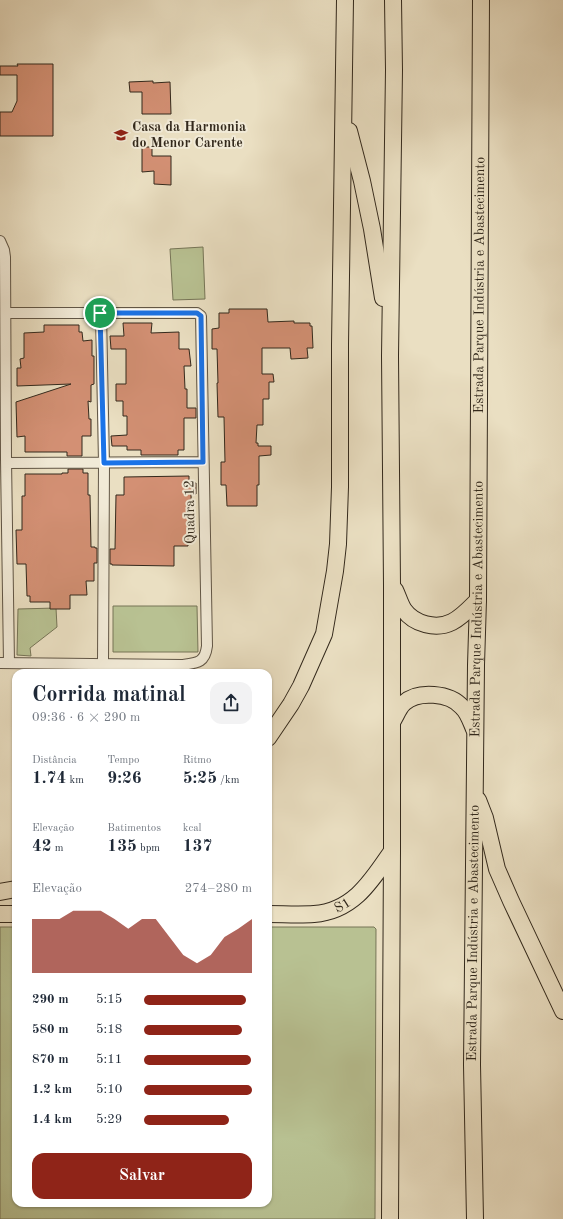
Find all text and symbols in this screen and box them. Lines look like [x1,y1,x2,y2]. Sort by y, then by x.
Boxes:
place label: Casa da Harmonia do Menor Carente [132,120,246,150]
school or university icon: Casa da Harmonia do Menor Carente [113,127,129,143]
street label: Estrada Parque Indústria e Abastecimento [472,157,487,413]
pin [83,296,117,330]
icon: arrive [89,302,111,324]
street label: Quadra 12 [182,480,198,544]
street label: Estrada Parque Indústria e Abastecimento [468,481,486,737]
button: share [210,682,252,724]
text: Corrida matinal [32,684,186,706]
text: 09:36 · 6 × 290 m [32,711,140,724]
text: Distância [32,755,77,766]
text: Tempo [107,755,139,766]
text: Ritmo [183,755,212,766]
text: 1.74 [32,770,66,787]
text: 9:26 [107,770,142,787]
text: 5:25 [183,770,217,787]
text: km [66,775,84,786]
text: /km [217,775,239,786]
street label: Estrada Parque Indústria e Abastecimento [465,805,482,1061]
text: Elevação [32,823,74,834]
text: Batimentos [107,823,161,834]
text: kcal [183,823,202,834]
text: 42 [32,838,52,855]
text: 135 [107,838,137,855]
text: 137 [183,838,212,855]
text: m [52,843,64,854]
text: bpm [137,843,160,854]
text: Elevação [32,882,82,895]
text: 274–280 m [185,882,252,895]
street label: S1 [332,895,354,916]
text: 290 m [32,993,69,1006]
text: 5:15 [96,993,122,1006]
text: 580 m [32,1023,69,1036]
text: 5:18 [96,1023,122,1036]
text: 870 m [32,1053,69,1066]
text: 5:11 [96,1053,122,1066]
text: 1.2 km [32,1083,72,1096]
text: 5:10 [96,1083,122,1096]
text: 1.4 km [32,1113,72,1126]
text: 5:29 [96,1113,122,1126]
button: Salvar [32,1153,252,1199]

